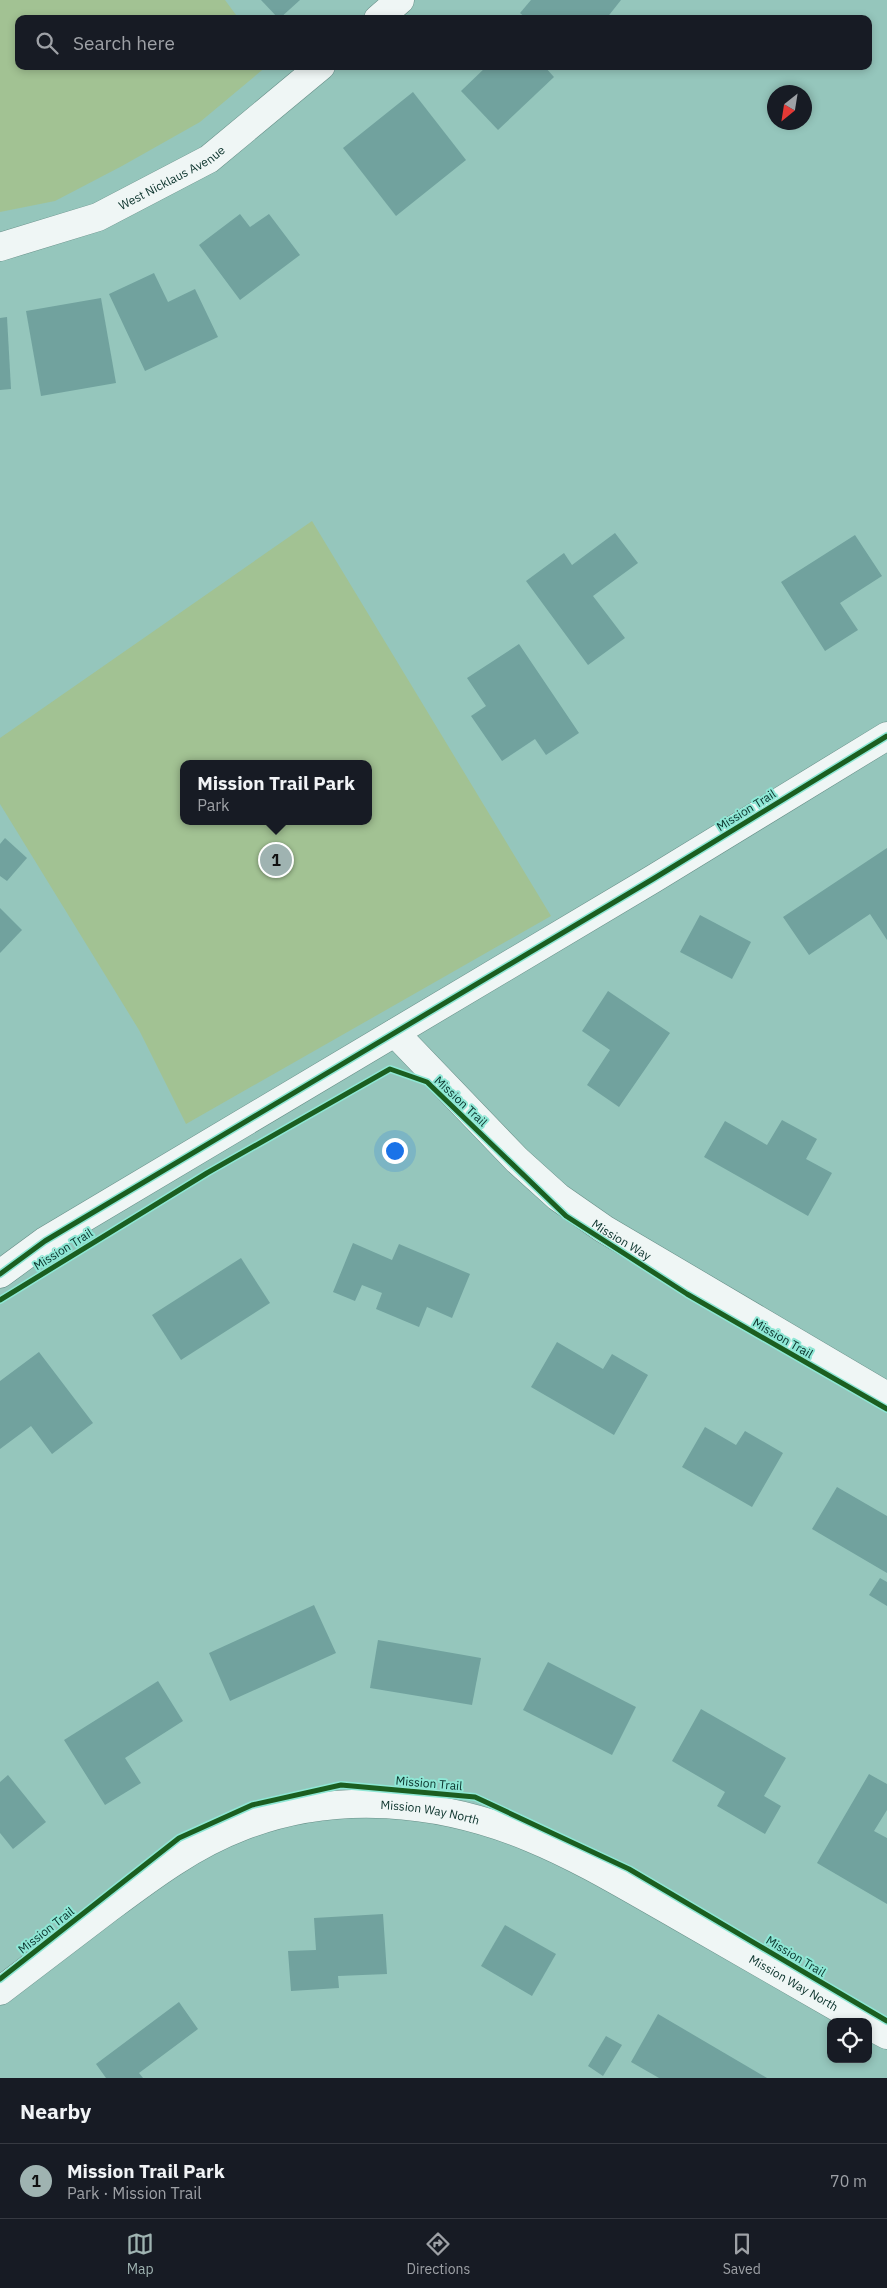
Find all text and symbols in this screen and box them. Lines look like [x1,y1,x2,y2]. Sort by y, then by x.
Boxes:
search box [15,15,872,70]
icon: search [33,29,61,57]
text: Search here [73,31,175,55]
north arrow [767,85,812,130]
street label: West Nicklaus Avenue [116,142,228,213]
popup [180,760,372,825]
text: Mission Trail Park [197,771,355,795]
street label: Mission Trail [714,786,778,834]
text: Park [197,795,230,815]
pin: 1 [260,841,292,879]
street label: Mission Trail [431,1073,491,1129]
your location [382,1138,408,1164]
street label: Mission Way [589,1216,654,1263]
street label: Mission Trail [31,1225,95,1273]
street label: Mission Trail [750,1315,816,1361]
street label: Mission Trail [395,1773,463,1793]
street label: Mission Way North [380,1797,481,1827]
street label: Mission Trail [15,1903,77,1957]
street label: Mission Trail [763,1932,829,1980]
street label: Mission Way North [747,1951,841,2014]
map controls [827,2018,872,2063]
button: locate [827,2018,872,2063]
text: Nearby [20,2097,91,2125]
text: Mission Trail Park [67,2159,225,2183]
text: 1 [31,2171,41,2191]
text: 70 m [830,2171,867,2191]
text: Park · Mission Trail [67,2183,202,2203]
tab: Map [126,2230,154,2278]
tab: Directions [407,2230,470,2278]
tab: Saved [723,2230,761,2278]

